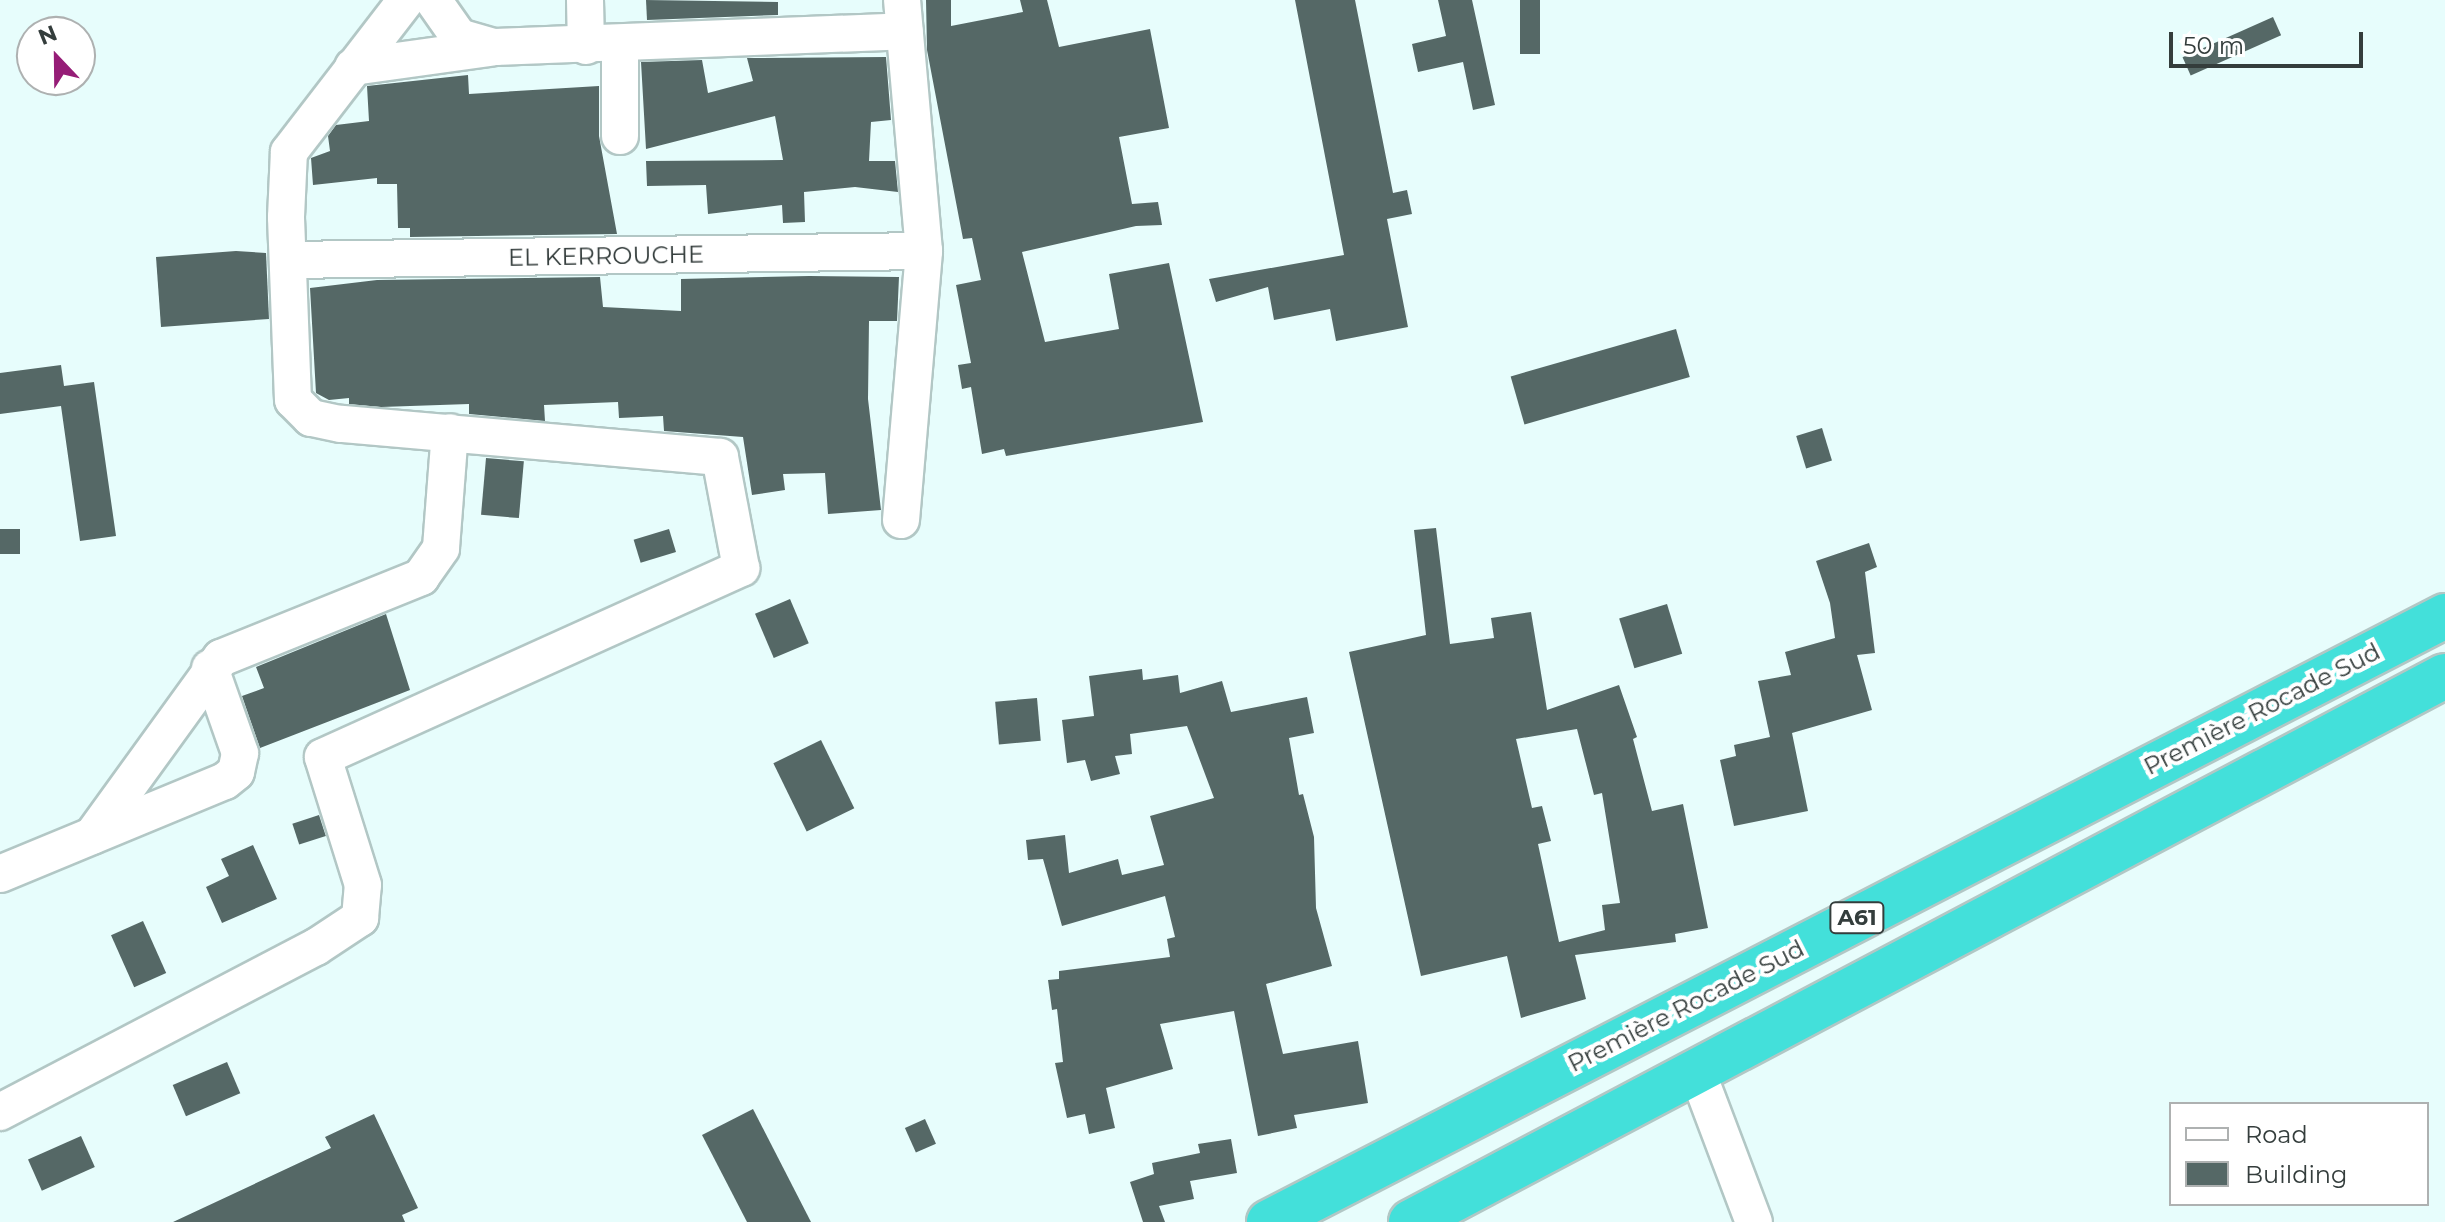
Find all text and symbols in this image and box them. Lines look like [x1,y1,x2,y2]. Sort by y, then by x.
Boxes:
north arrow [16,16,96,96]
scale bar [2173,16,2367,66]
text: N [34,19,61,51]
text: 50 m [2183,31,2244,60]
street label: EL KERROUCHE [508,240,704,272]
street label: Première Rocade Sud [2139,637,2385,781]
road number: A61 [1829,900,1885,936]
street label: Première Rocade Sud [1563,934,1809,1078]
legend [2169,1102,2429,1206]
text: Road [2245,1120,2308,1149]
text: Building [2245,1160,2348,1189]

